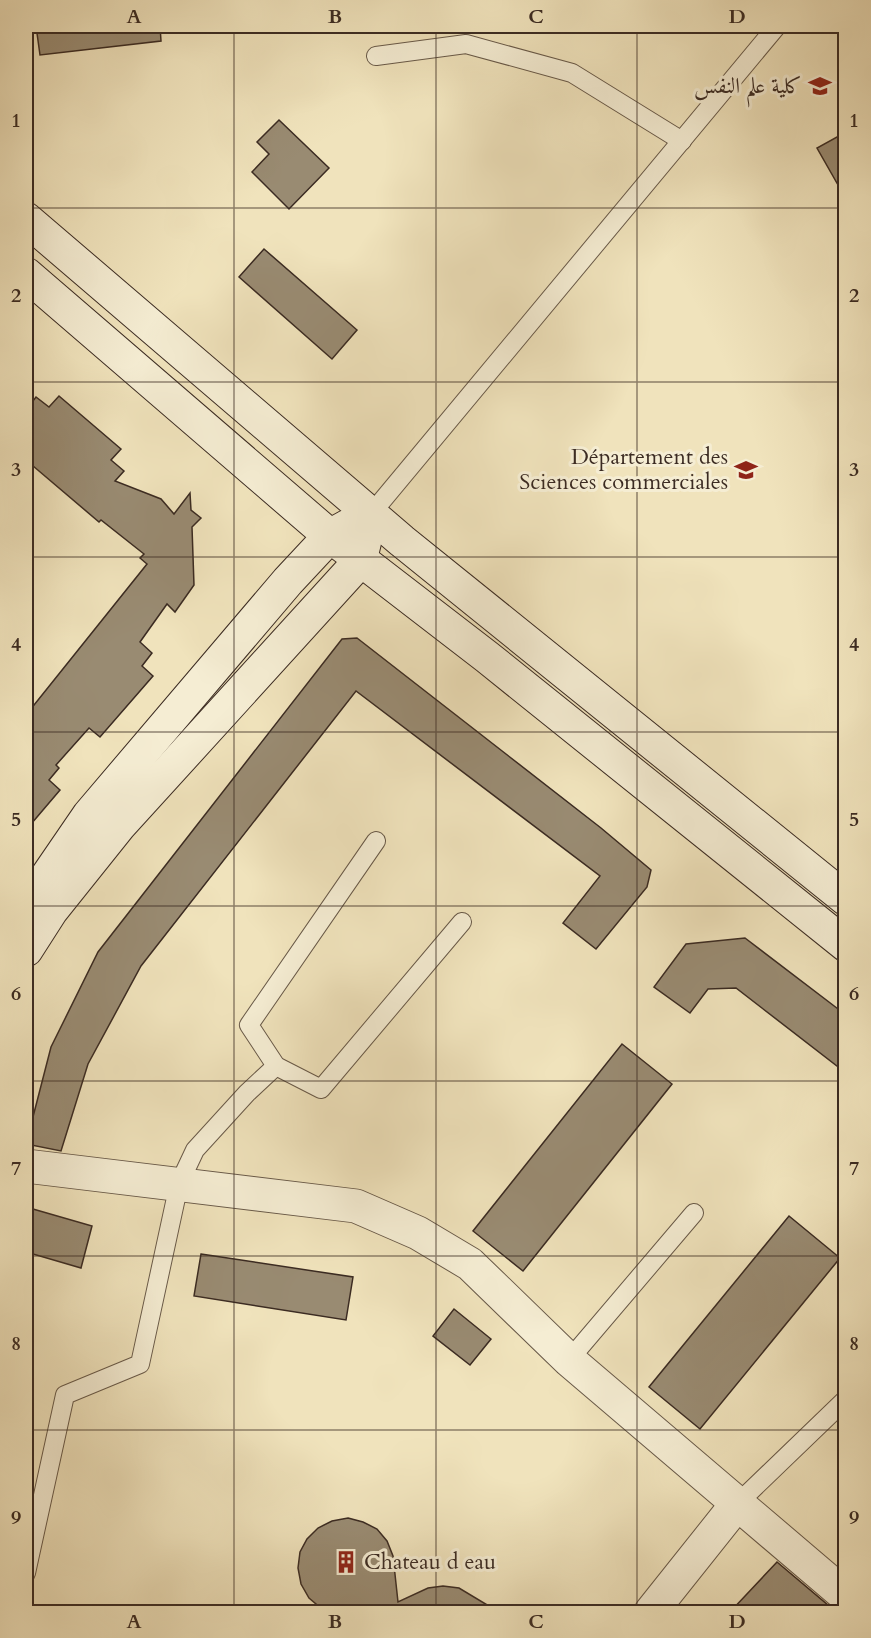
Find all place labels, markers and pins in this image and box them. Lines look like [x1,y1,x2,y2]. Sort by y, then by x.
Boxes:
place label: كلية علم النفس [694,71,802,108]
school or university icon: كلية علم النفس [807,73,833,99]
place label: Département des Sciences commerciales [519,442,728,497]
school or university icon: Département des Sciences commerciales [733,457,759,483]
place label: Chateau d eau [364,1547,496,1577]
building icon: Chateau d eau [333,1549,359,1575]

